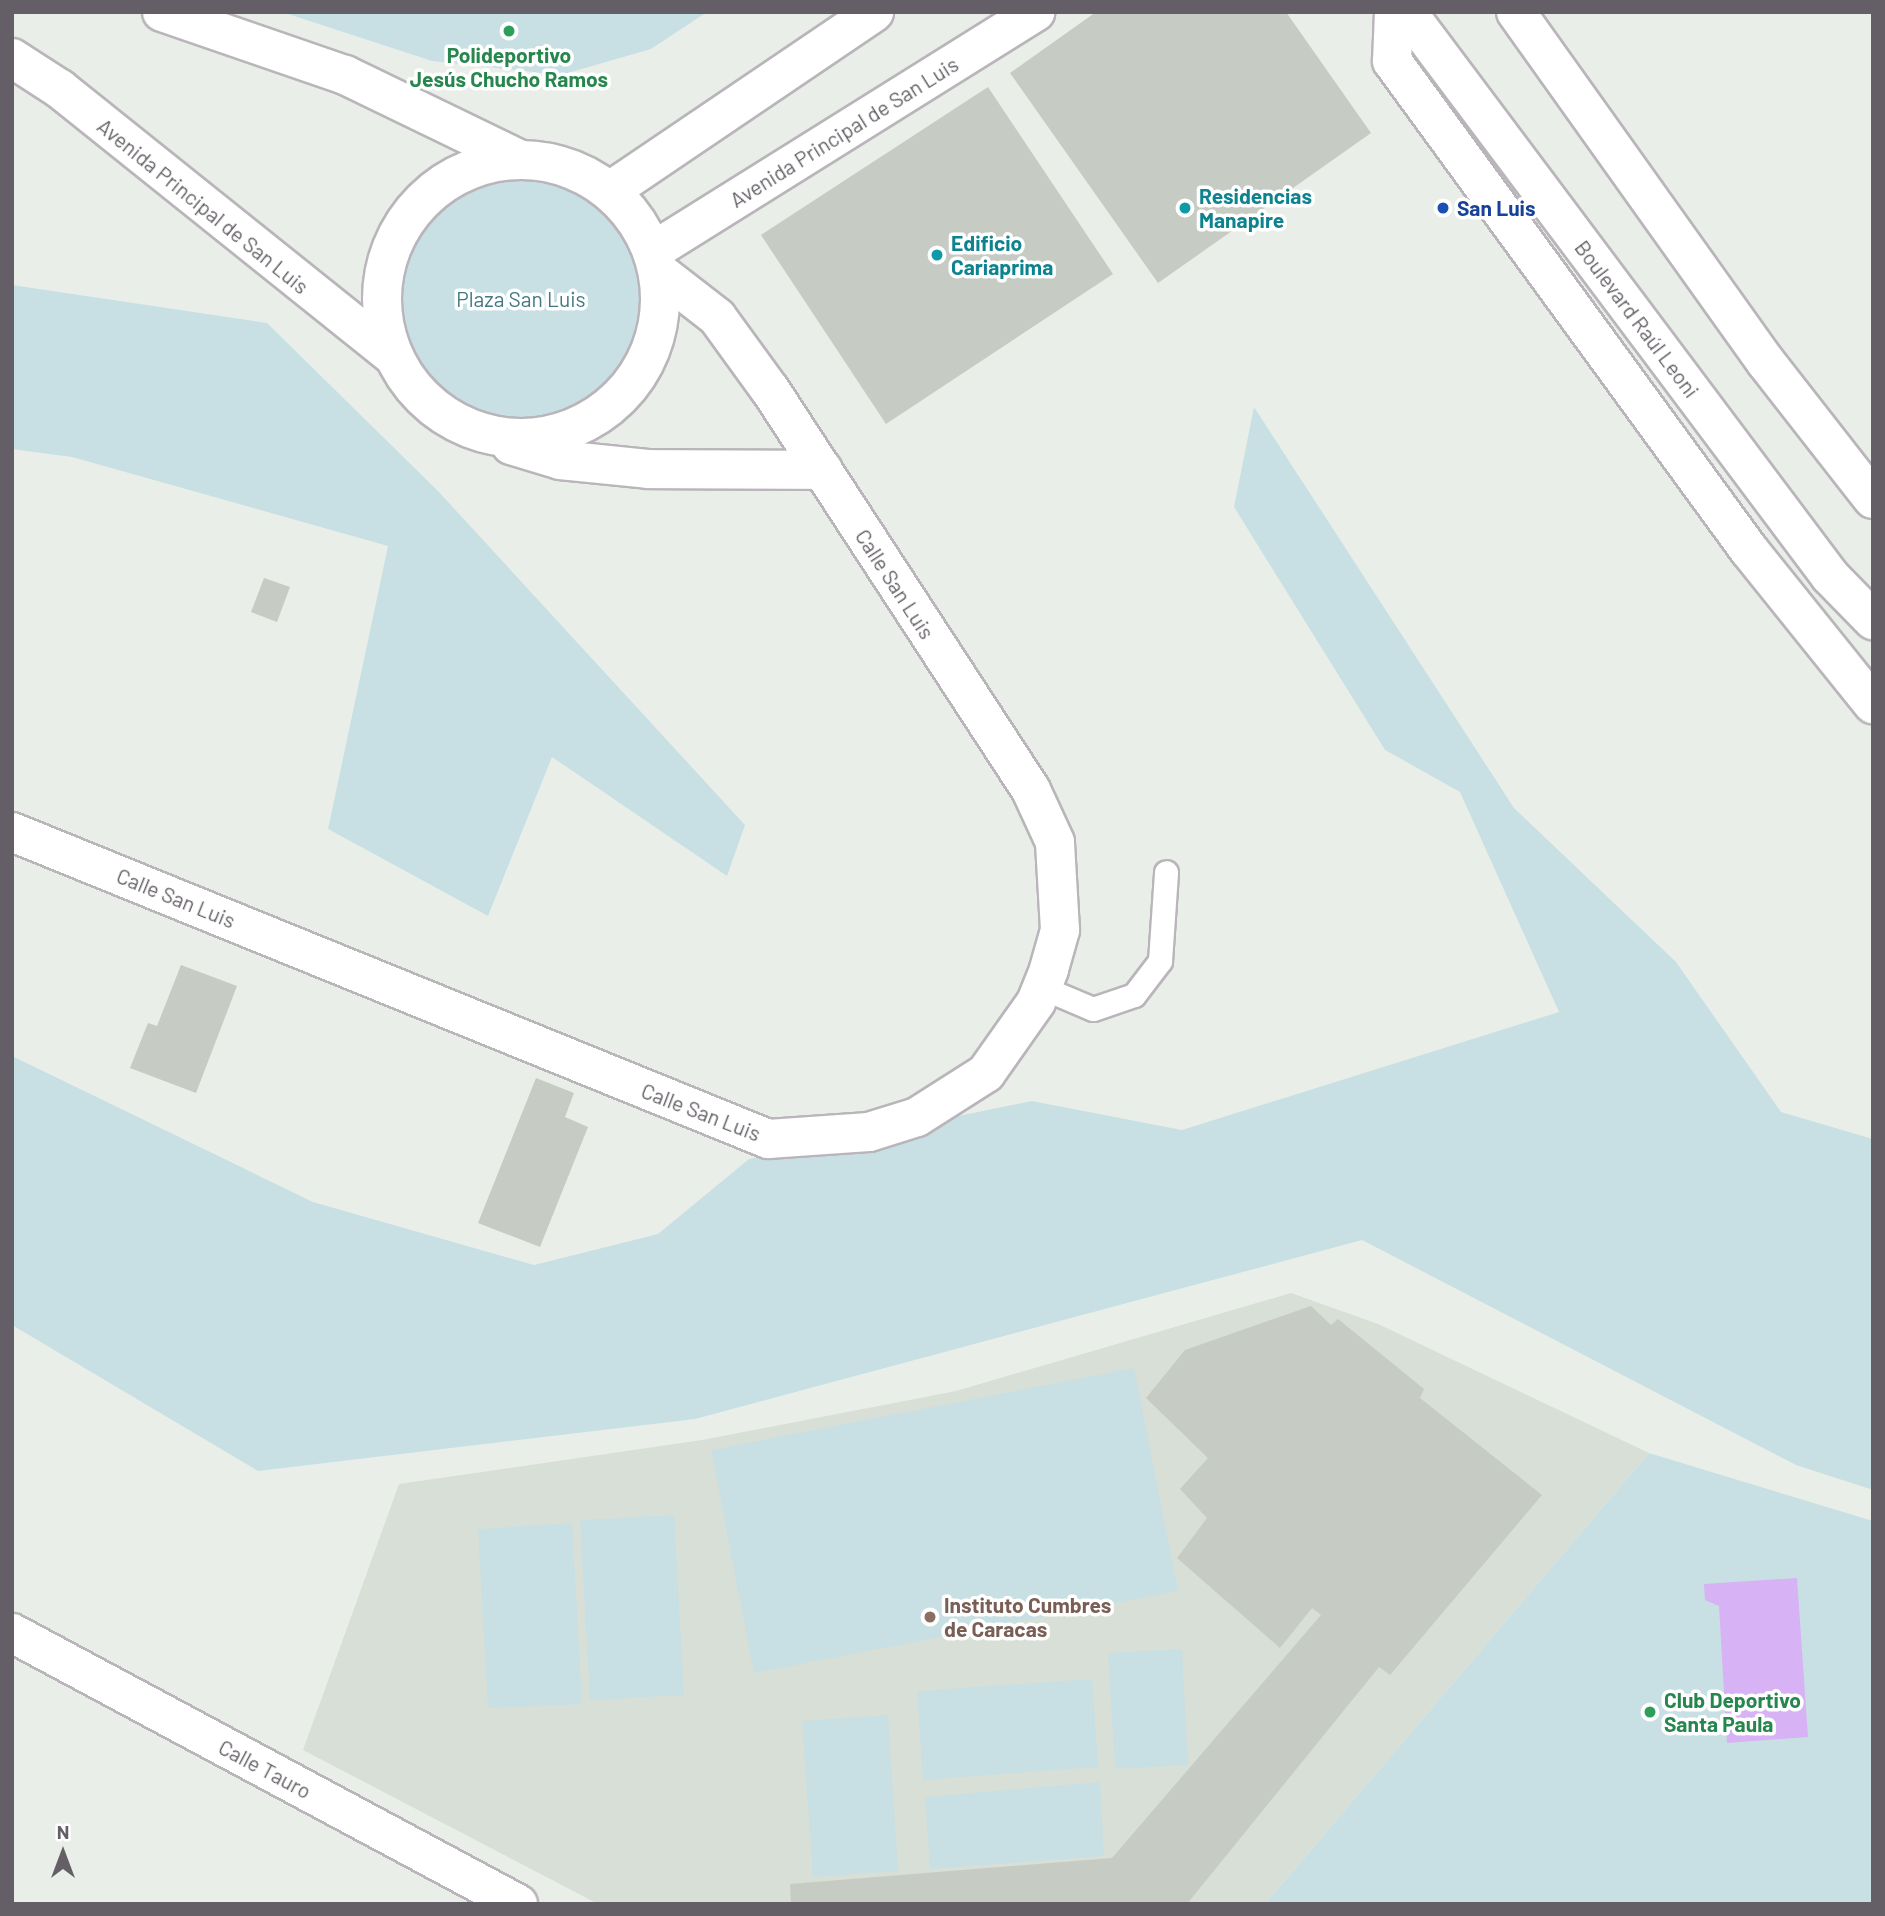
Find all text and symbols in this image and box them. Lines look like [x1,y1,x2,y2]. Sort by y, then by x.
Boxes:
marker: Polideportivo Jesús Chucho Ramos [501,23,517,39]
place label: Polideportivo Jesús Chucho Ramos [410,42,608,92]
street label: Avenida Principal de San Luis [725,51,963,213]
street label: Avenida Principal de San Luis [92,113,314,299]
place label: Residencias Manapire [1199,183,1312,233]
place label: San Luis [1457,195,1535,221]
marker: Residencias Manapire [1177,200,1193,216]
marker: San Luis [1435,200,1451,216]
place label: Edificio Cariaprima [951,230,1053,280]
street label: Boulevard Raúl Leoni [1570,235,1704,403]
marker: Edificio Cariaprima [929,247,945,263]
park label: Plaza San Luis [456,286,586,312]
street label: Calle San Luis [850,525,940,643]
street label: Calle San Luis [113,863,239,933]
street label: Calle San Luis [638,1078,764,1146]
place label: Instituto Cumbres de Caracas [944,1592,1111,1642]
marker: Instituto Cumbres de Caracas [922,1609,938,1625]
place label: Club Deportivo Santa Paula [1664,1687,1801,1737]
marker: Club Deportivo Santa Paula [1642,1704,1658,1720]
street label: Calle Tauro [215,1734,315,1804]
north arrow [28,1818,98,1888]
text: N [57,1820,69,1843]

